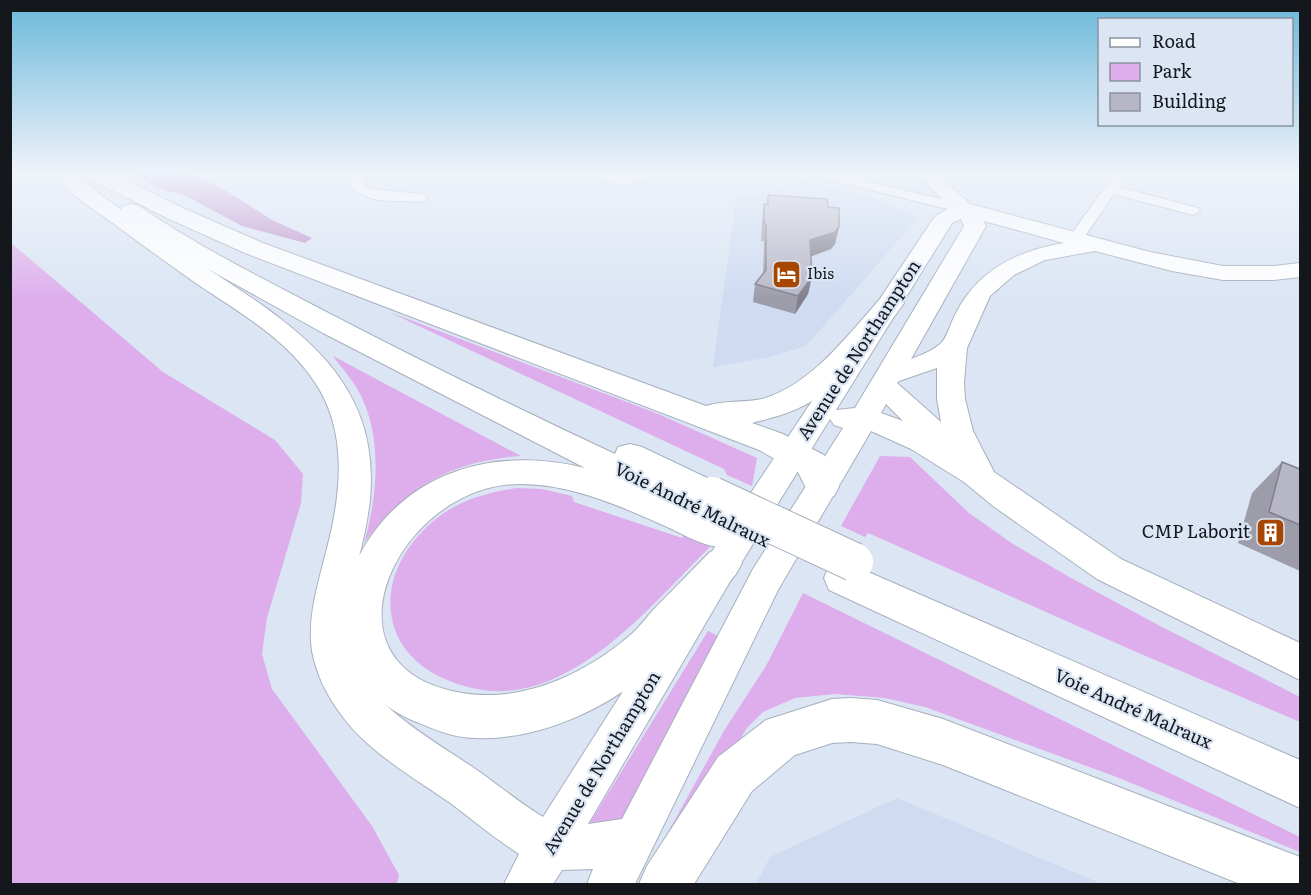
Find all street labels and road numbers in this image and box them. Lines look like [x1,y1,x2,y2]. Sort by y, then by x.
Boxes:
street label: Avenue de Northampton [789,254,926,445]
street label: Voie André Malraux [610,454,776,554]
street label: Voie André Malraux [1050,661,1218,755]
street label: Avenue de Northampton [535,665,666,859]

